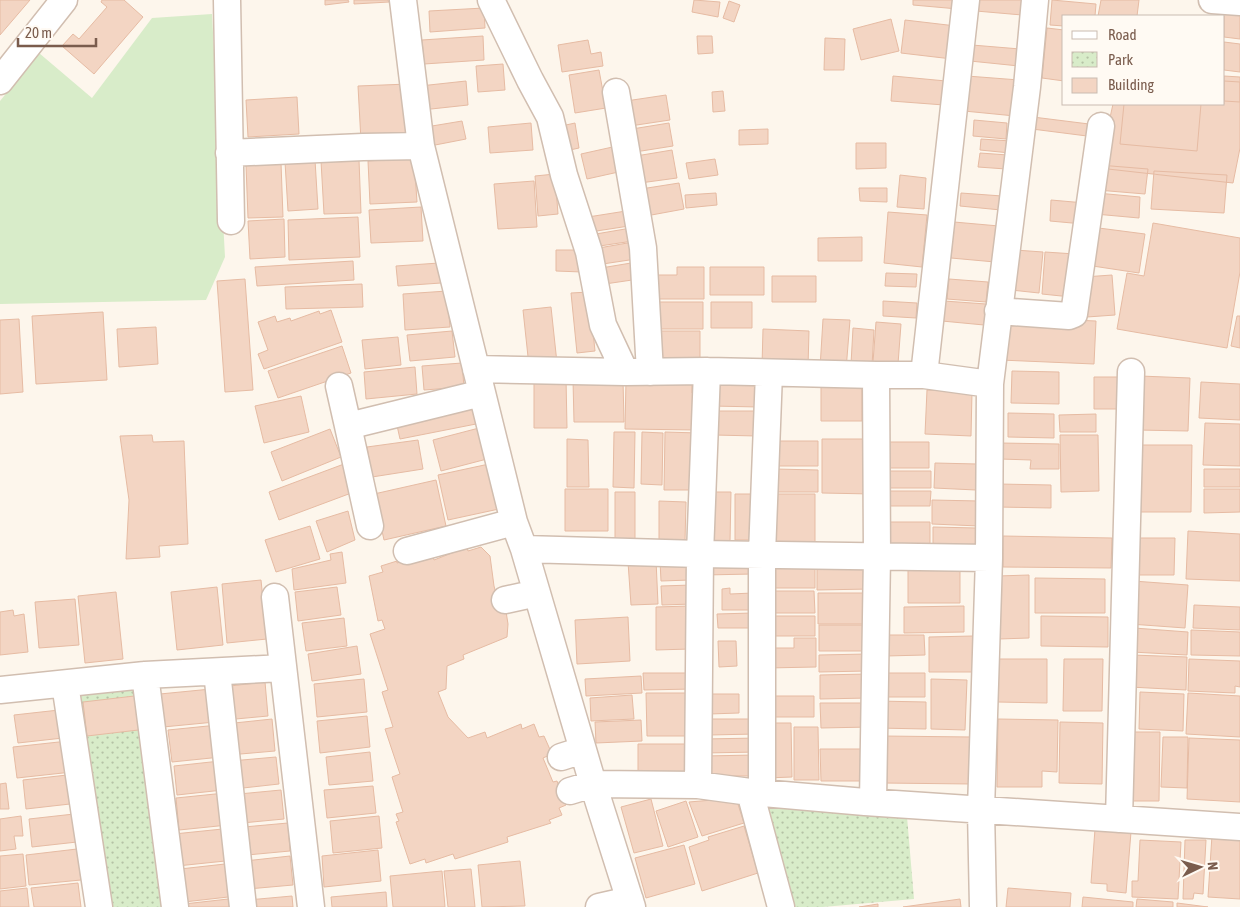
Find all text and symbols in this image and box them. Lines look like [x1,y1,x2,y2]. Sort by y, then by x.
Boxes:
scale bar [18,15,95,47]
legend [1062,15,1225,105]
text: 20 m [25,24,52,41]
text: Road [1108,26,1137,43]
text: Park [1108,51,1133,68]
text: Building [1108,76,1154,93]
north arrow [1175,842,1225,892]
text: N [1205,861,1221,871]

